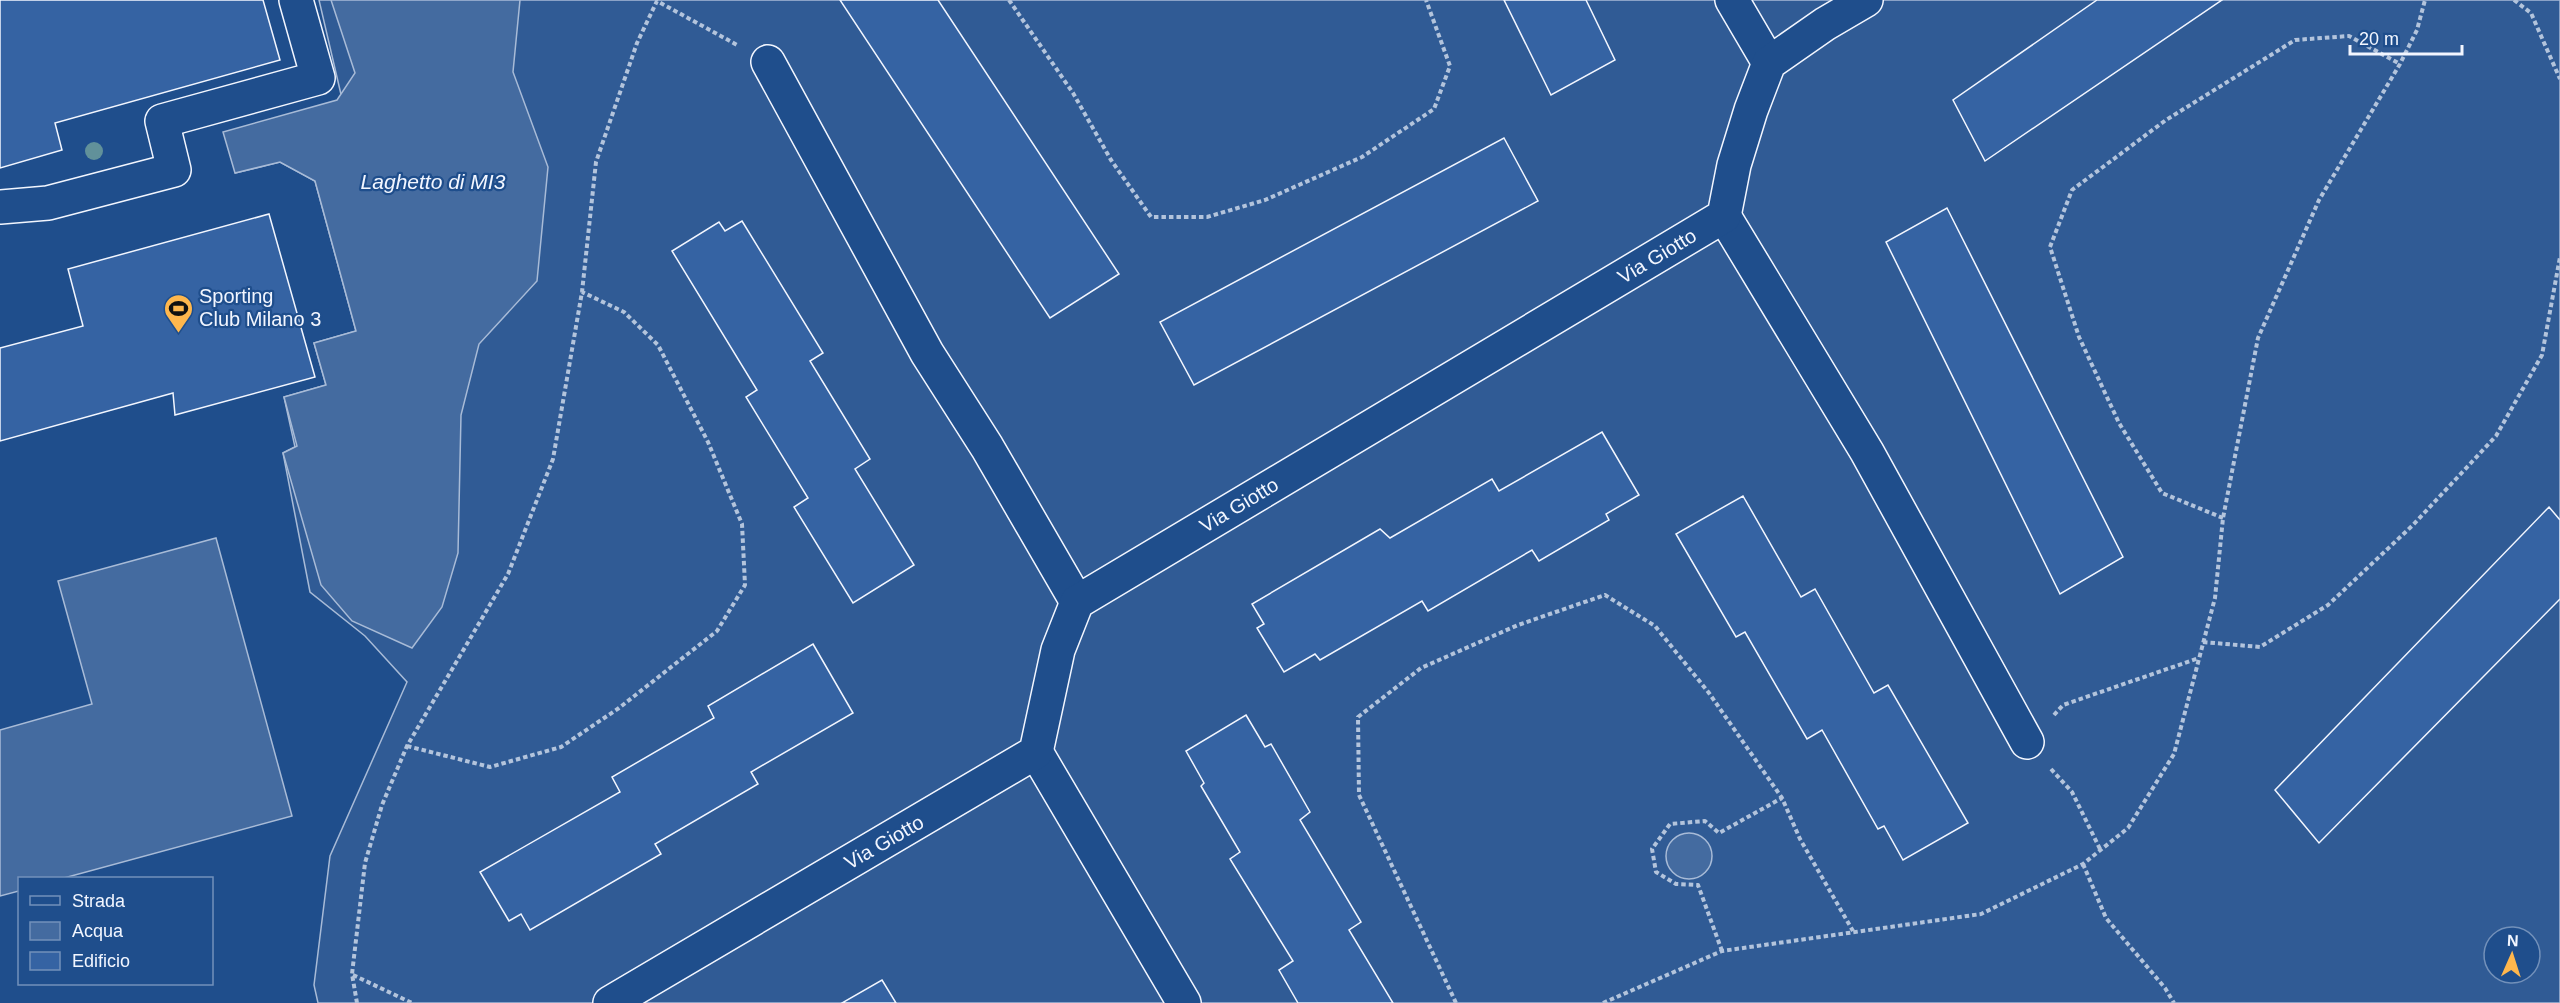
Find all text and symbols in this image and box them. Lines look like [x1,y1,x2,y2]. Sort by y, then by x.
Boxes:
scale bar [2350,18,2462,56]
text: 20 m [2359,29,2399,49]
water label: Laghetto di MI3 [361,170,506,193]
street label: Via Giotto [1614,224,1700,288]
place label: Sporting Club Milano 3 [199,285,321,330]
sports icon: Sporting Club Milano 3 [162,292,194,334]
street label: Via Giotto [1196,473,1282,537]
street label: Via Giotto [841,811,927,873]
legend [18,877,213,985]
text: Strada [72,891,126,911]
text: Acqua [72,921,124,941]
north arrow [2482,925,2542,985]
text: N [2507,932,2519,949]
text: Edificio [72,951,130,971]

